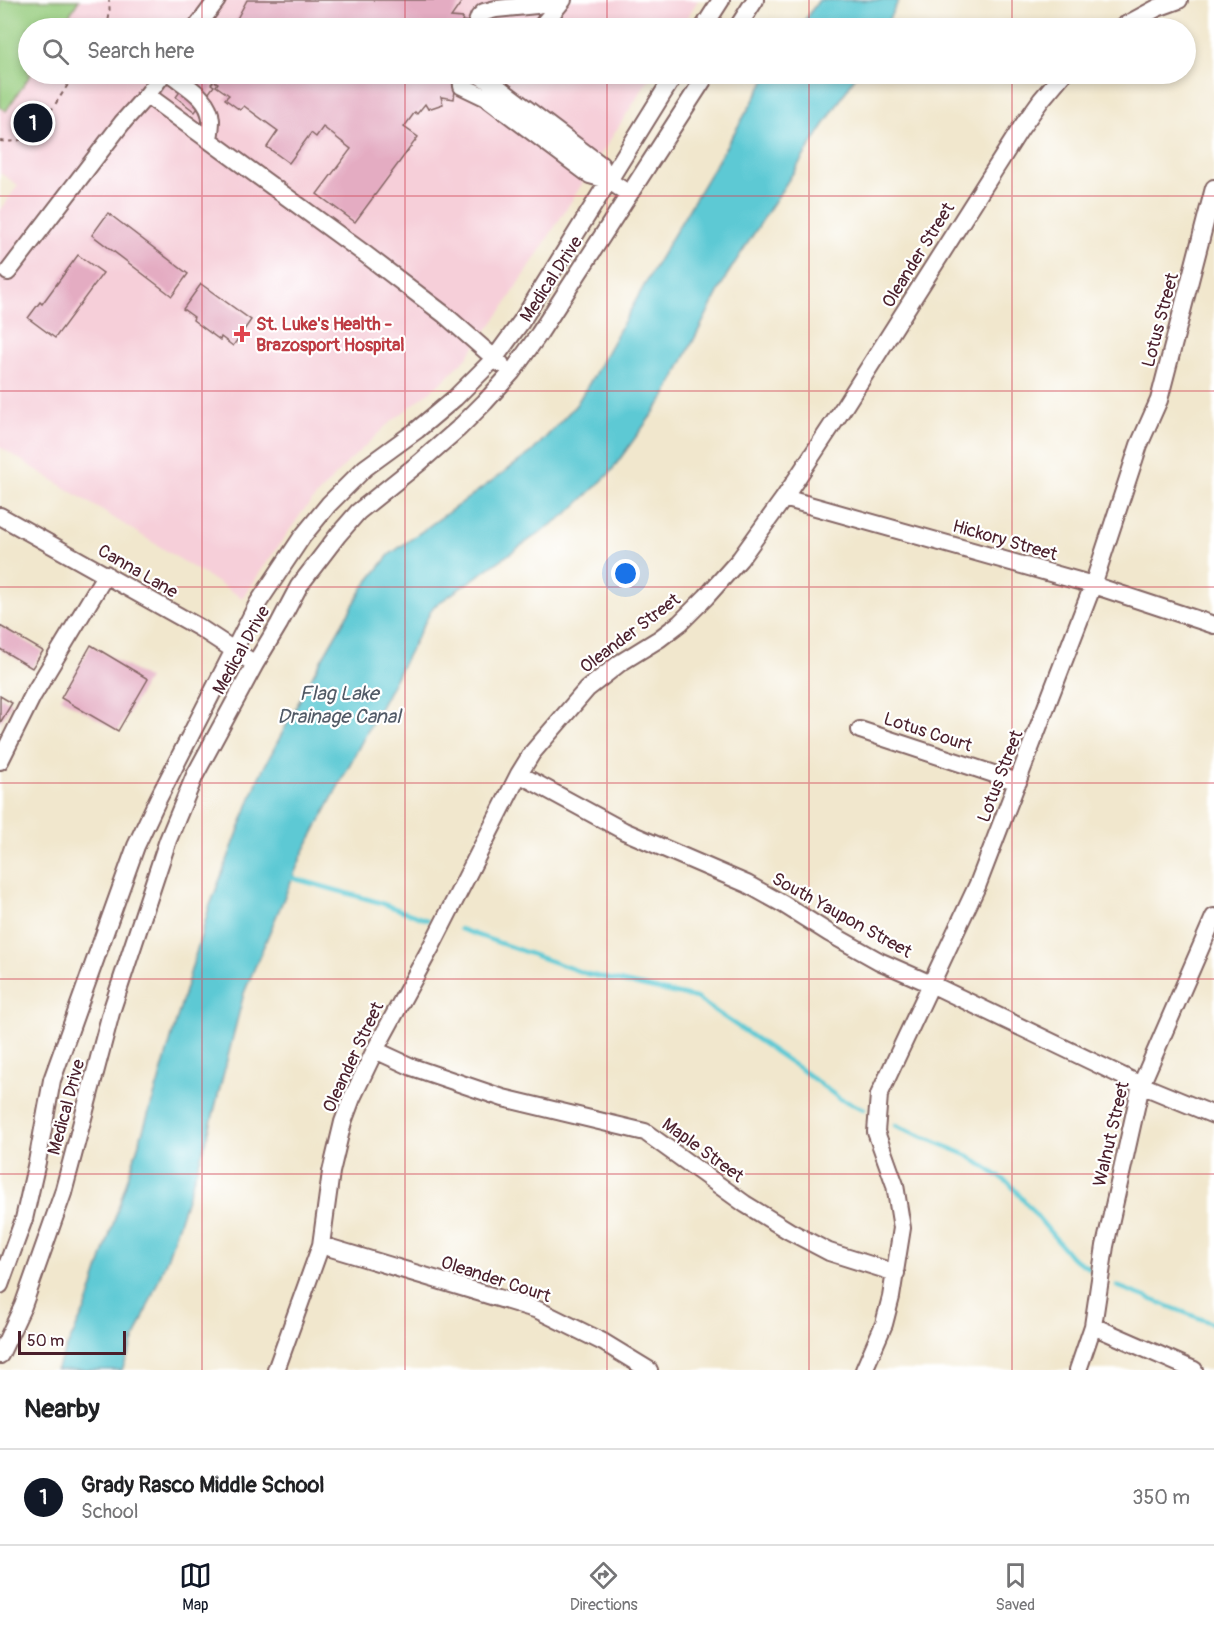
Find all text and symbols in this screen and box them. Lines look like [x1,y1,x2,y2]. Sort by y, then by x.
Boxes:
search box [18,18,1196,84]
icon: search [39,35,72,68]
text: Search here [87,37,194,65]
pin: 1 [14,100,52,146]
street label: Oleander Street [877,198,960,312]
street label: Medical Drive [515,232,588,327]
street label: Lotus Street [1137,270,1184,370]
place label: St. Luke's Health - Brazosport Hospital [256,313,405,357]
marker: St. Luke's Health - Brazosport Hospital [233,325,251,343]
street label: Hickory Street [950,515,1061,567]
street label: Canna Lane [94,539,182,604]
your location [611,559,640,588]
street label: Oleander Street [576,588,686,679]
street label: Medical Drive [208,602,275,699]
water label: Flag Lake Drainage Canal [277,681,403,729]
street label: Lotus Court [881,707,976,758]
street label: Lotus Street [972,726,1029,826]
street label: South Yaupon Street [768,867,916,964]
street label: Oleander Street [318,997,389,1116]
street label: Medical Drive [43,1057,90,1157]
street label: Walnut Street [1088,1079,1135,1189]
street label: Maple Street [657,1113,749,1188]
street label: Oleander Court [438,1251,554,1308]
scale bar [18,1328,126,1356]
text: 50 m [27,1331,64,1351]
text: Nearby [24,1393,100,1425]
text: Grady Rasco Middle School [81,1471,325,1499]
text: 1 [40,1485,47,1510]
text: 350 m [1132,1485,1190,1510]
text: School [81,1499,138,1524]
tab: Map [179,1559,212,1615]
tab: Directions [570,1559,638,1615]
tab: Saved [995,1559,1035,1615]

